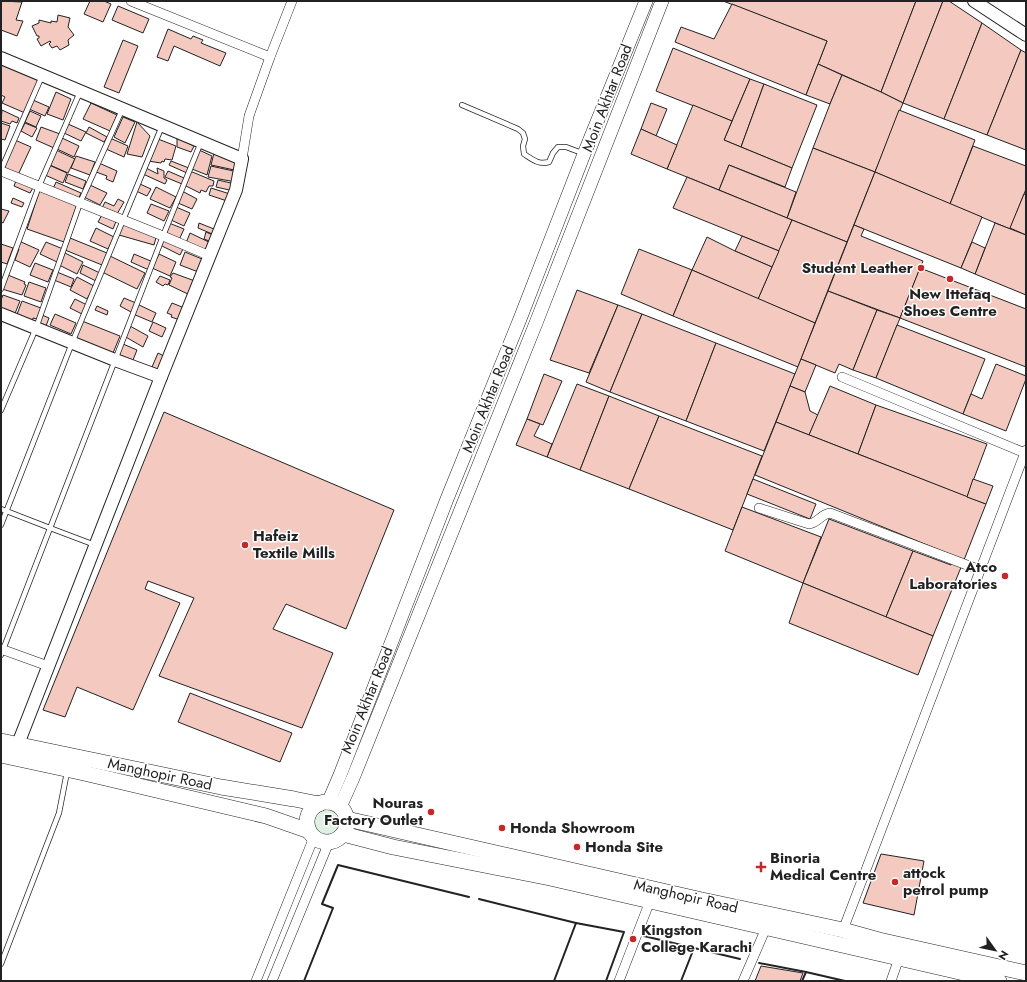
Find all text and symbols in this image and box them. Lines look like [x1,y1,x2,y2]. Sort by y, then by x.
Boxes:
street label: Moin Akhtar Road [576,41,638,155]
place label: Student Leather [802,257,914,279]
marker: Student Leather [916,263,926,273]
marker: New Ittefaq Shoes Centre [945,274,955,284]
place label: New Ittefaq Shoes Centre [903,283,997,322]
street label: Moin Akhtar Road [456,342,520,456]
place label: Hafeiz Textile Mills [253,525,335,564]
marker: Hafeiz Textile Mills [240,540,250,550]
place label: Atco Laboratories [909,556,997,595]
marker: Atco Laboratories [1000,571,1010,581]
street label: Moin Akhtar Road [335,643,399,757]
street label: Manghopir Road [106,752,214,796]
place label: Nouras Factory Outlet [324,792,423,831]
marker: Nouras Factory Outlet [426,807,436,817]
place label: Honda Showroom [510,817,635,839]
marker: Honda Showroom [497,823,507,833]
place label: Honda Site [585,836,663,858]
marker: Honda Site [572,842,582,852]
place label: Binoria Medical Centre [770,847,877,886]
marker: Binoria Medical Centre [755,861,767,873]
place label: attock petrol pump [903,862,988,901]
street label: Manghopir Road [632,873,740,919]
marker: attock petrol pump [890,877,900,887]
place label: Kingston College Karachi [641,919,752,958]
north arrow [975,930,1015,970]
marker: Kingston College Karachi [628,934,638,944]
text: N [994,947,1012,963]

